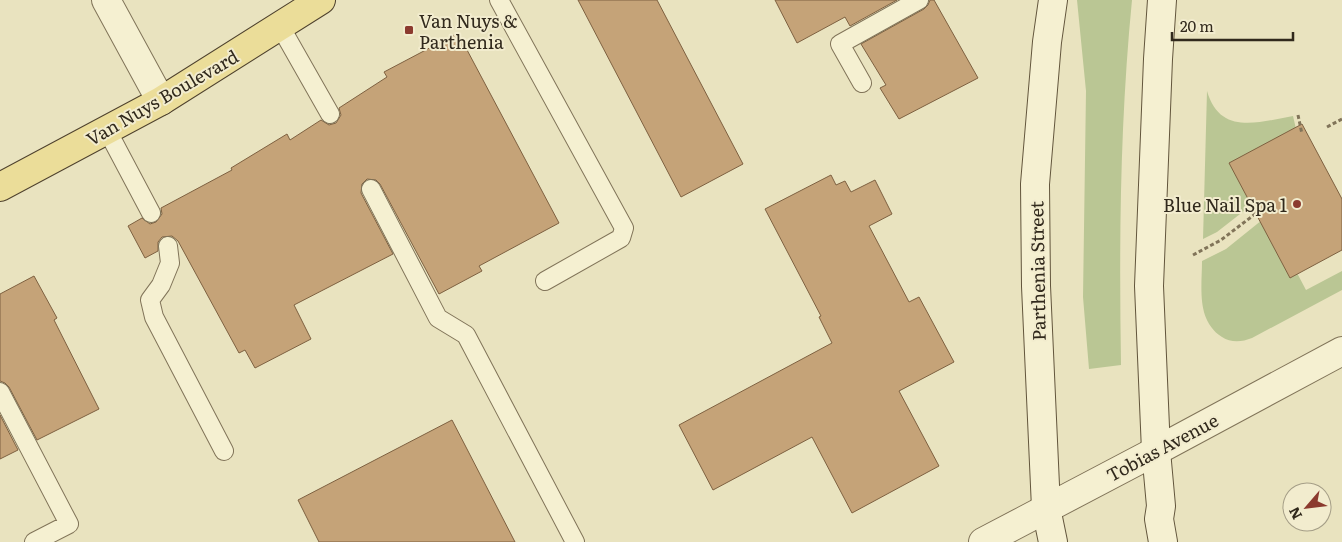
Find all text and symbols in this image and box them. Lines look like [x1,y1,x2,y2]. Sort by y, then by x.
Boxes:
place label: Van Nuys & Parthenia [419,7,518,55]
scale bar [1172,10,1293,42]
text: 20 m [1180,14,1214,37]
marker: Van Nuys & Parthenia [403,24,415,36]
street label: Van Nuys Boulevard [81,42,243,152]
place label: Blue Nail Spa 1 [1163,191,1287,218]
marker: Blue Nail Spa 1 [1291,198,1303,210]
street label: Parthenia Street [1022,200,1052,341]
street label: Tobias Avenue [1101,406,1223,488]
north arrow [1282,482,1332,532]
text: N [1283,503,1306,523]

